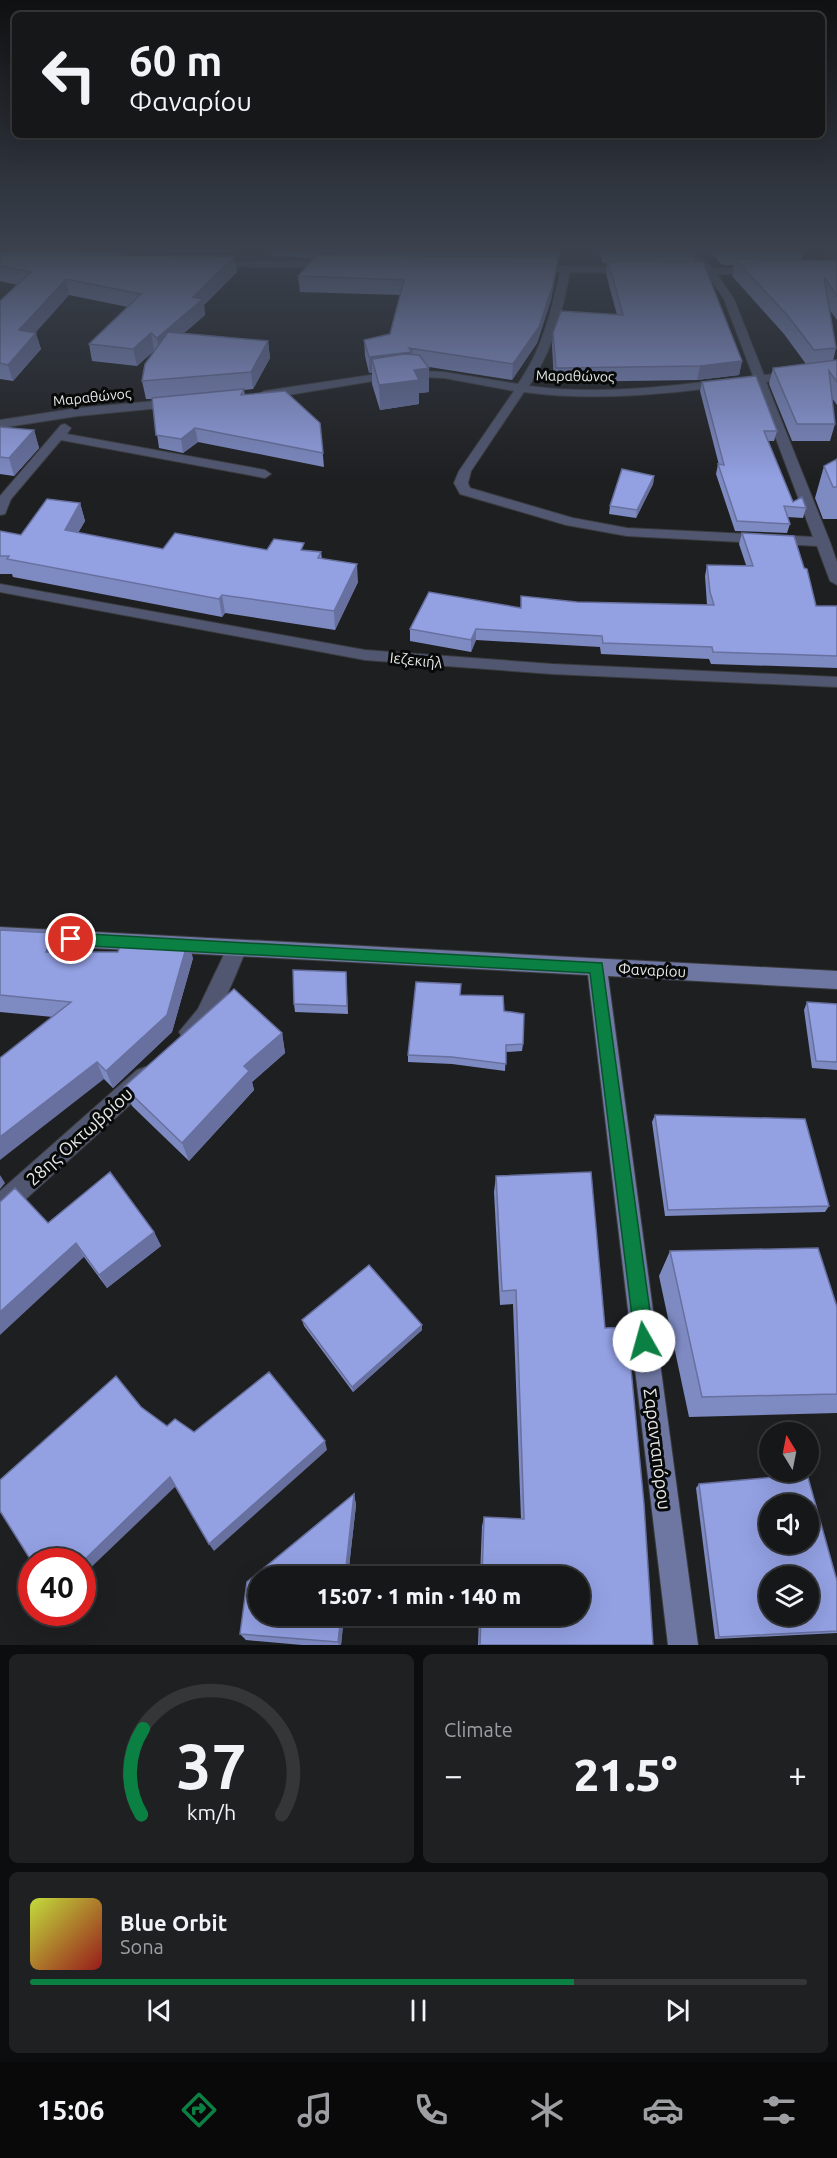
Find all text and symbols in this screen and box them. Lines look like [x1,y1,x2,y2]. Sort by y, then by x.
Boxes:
icon: left [30,36,108,114]
text: 60 m [129,37,223,84]
text: Φαναρίου [129,86,252,116]
street label: Μαραθώνος [536,367,615,385]
street label: Μαραθώνος [52,385,133,409]
street label: Ιεζεκιήλ [389,649,444,671]
pin [45,913,96,964]
icon: arrive [54,922,87,955]
street label: Φαναρίου [617,960,687,980]
street label: 28ης Οκτωβρίου [22,1083,137,1190]
position arrow [612,1309,676,1373]
street label: Σαρανταπόρου [641,1387,675,1511]
north arrow [759,1422,819,1482]
map controls [759,1422,819,1626]
button: sound [759,1494,819,1554]
speed limit sign: 40 [18,1548,96,1626]
button: layers [759,1566,819,1626]
text: 15:07 · 1 min · 140 m [317,1583,521,1608]
text: Climate [444,1718,513,1741]
text: 37 [176,1731,247,1801]
text: 21.5° [574,1749,677,1800]
text: − [444,1756,463,1793]
text: + [788,1756,807,1793]
text: km/h [187,1801,236,1825]
text: Blue Orbit [120,1910,227,1935]
text: Sona [120,1935,164,1958]
icon: previous [143,1994,176,2027]
icon: pause [402,1994,435,2027]
icon: next [661,1994,694,2027]
icon: directions [178,2089,220,2131]
icon: music [294,2089,336,2131]
icon: phone [410,2089,452,2131]
icon: climate [526,2089,568,2131]
icon: car [642,2089,684,2131]
icon: filters [758,2089,800,2131]
text: 15:06 [37,2095,105,2125]

